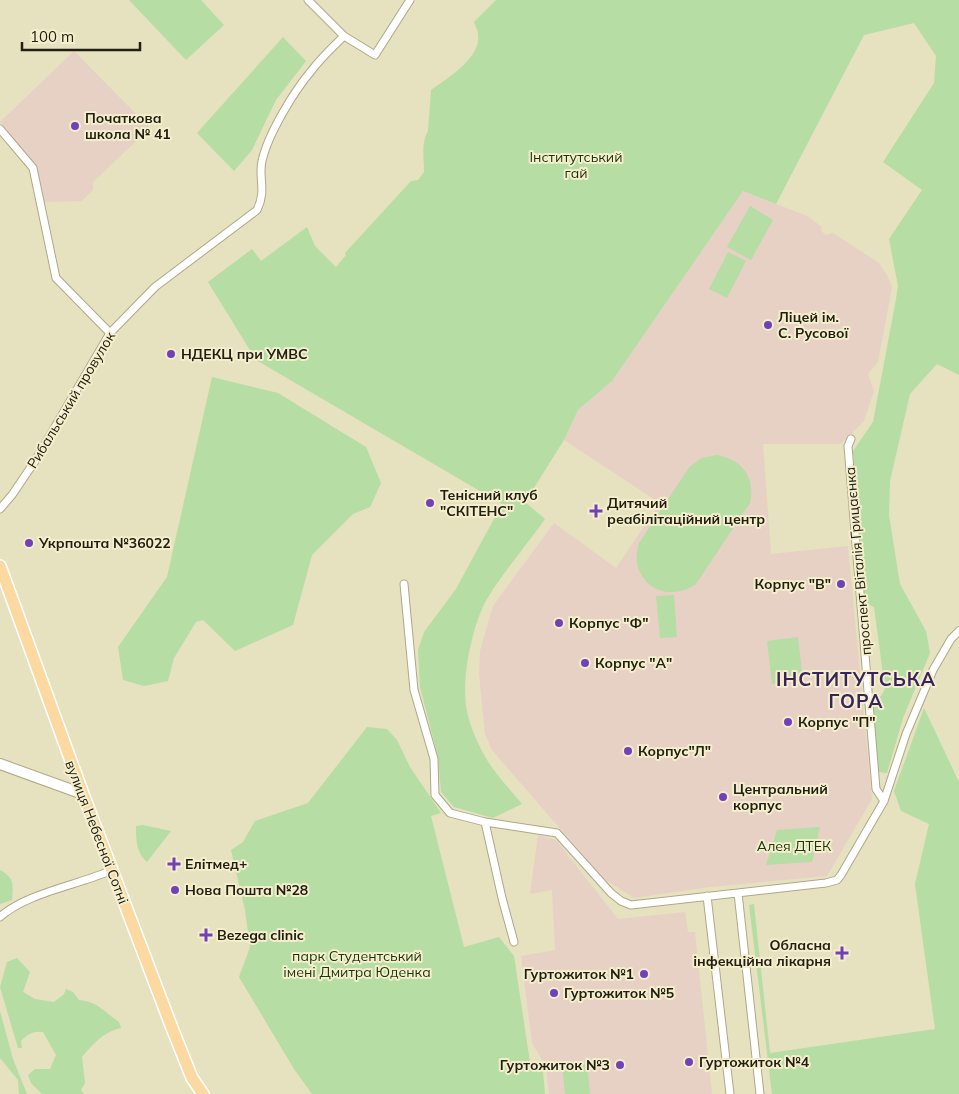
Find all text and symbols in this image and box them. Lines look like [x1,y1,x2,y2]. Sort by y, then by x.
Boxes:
scale bar [22,20,140,52]
text: 100 m [30,27,74,46]
place label: Початкова школа № 41 [85,109,171,143]
marker: Початкова школа № 41 [69,120,81,132]
park label: Інститутський гай [529,148,623,182]
place label: Ліцей ім. С. Русової [778,308,849,342]
marker: Ліцей ім. С. Русової [762,319,774,331]
street label: Рибальський провулок [23,328,119,472]
place label: НДЕКЦ при УМВС [181,345,308,363]
marker: НДЕКЦ при УМВС [165,348,177,360]
street label: проспект Віталія Грицаєнка [841,466,875,656]
place label: Тенісний клуб "СКІТЕНС" [440,486,538,520]
place label: Дитячий реабілітаційний центр [607,494,765,528]
marker: Тенісний клуб "СКІТЕНС" [424,497,436,509]
marker: Дитячий реабілітаційний центр [589,504,603,518]
place label: Укрпошта №36022 [38,534,171,552]
marker: Укрпошта №36022 [23,537,35,549]
place label: Корпус "В" [755,575,831,593]
marker: Корпус "В" [835,578,847,590]
place label: Корпус "Ф" [569,614,649,632]
marker: Корпус "Ф" [553,617,565,629]
place label: Корпус "А" [595,654,672,672]
marker: Корпус "А" [579,657,591,669]
district label: ІНСТИТУТСЬКА ГОРА [776,667,936,713]
place label: Корпус "П" [798,713,876,731]
marker: Корпус "П" [782,716,794,728]
place label: Корпус"Л" [638,742,711,760]
marker: Корпус"Л" [622,745,634,757]
street label: вулиця Небесної Сотні [61,758,133,906]
place label: Центральний корпус [733,780,828,814]
marker: Центральний корпус [717,791,729,803]
park label: Алея ДТЕК [757,837,832,855]
place label: Елітмед+ [185,855,247,873]
marker: Елітмед+ [167,857,181,871]
place label: Нова Пошта №28 [185,881,308,899]
marker: Нова Пошта №28 [169,884,181,896]
place label: Bezega clinic [217,926,304,944]
marker: Bezega clinic [199,928,213,942]
place label: Обласна інфекційна лікарня [693,936,831,970]
marker: Обласна інфекційна лікарня [835,946,849,960]
park label: парк Студентський імені Дмитра Юденка [283,947,431,981]
place label: Гуртожиток №1 [524,965,634,983]
marker: Гуртожиток №1 [638,968,650,980]
place label: Гуртожиток №5 [564,984,674,1002]
marker: Гуртожиток №5 [548,987,560,999]
place label: Гуртожиток №4 [699,1053,810,1071]
place label: Гуртожиток №3 [500,1056,610,1074]
marker: Гуртожиток №4 [683,1056,695,1068]
marker: Гуртожиток №3 [614,1059,626,1071]

